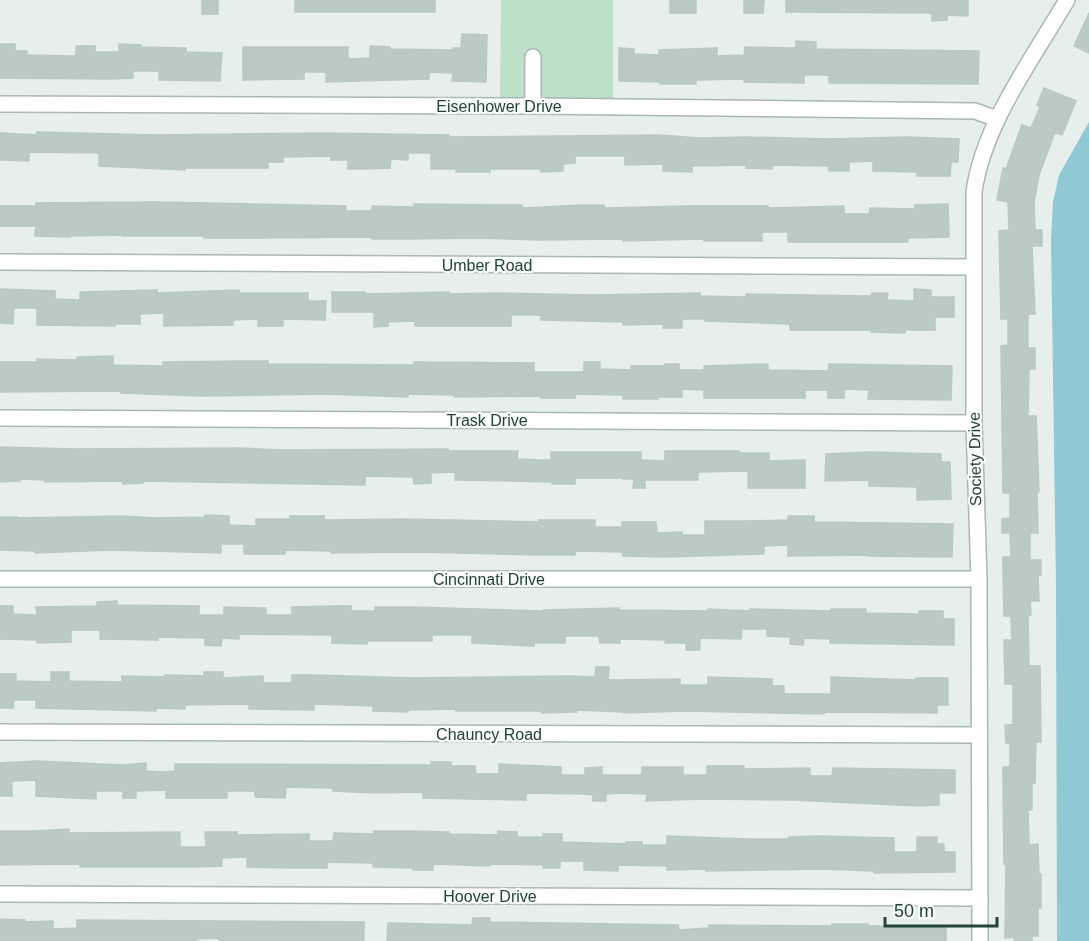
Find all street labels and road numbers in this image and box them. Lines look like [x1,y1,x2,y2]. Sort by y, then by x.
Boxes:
street label: Eisenhower Drive [436,98,562,115]
street label: Umber Road [442,257,532,274]
street label: Trask Drive [446,412,528,429]
street label: Society Drive [966,412,984,506]
street label: Cincinnati Drive [433,571,545,588]
street label: Chauncy Road [436,726,542,743]
street label: Hoover Drive [443,888,537,905]

